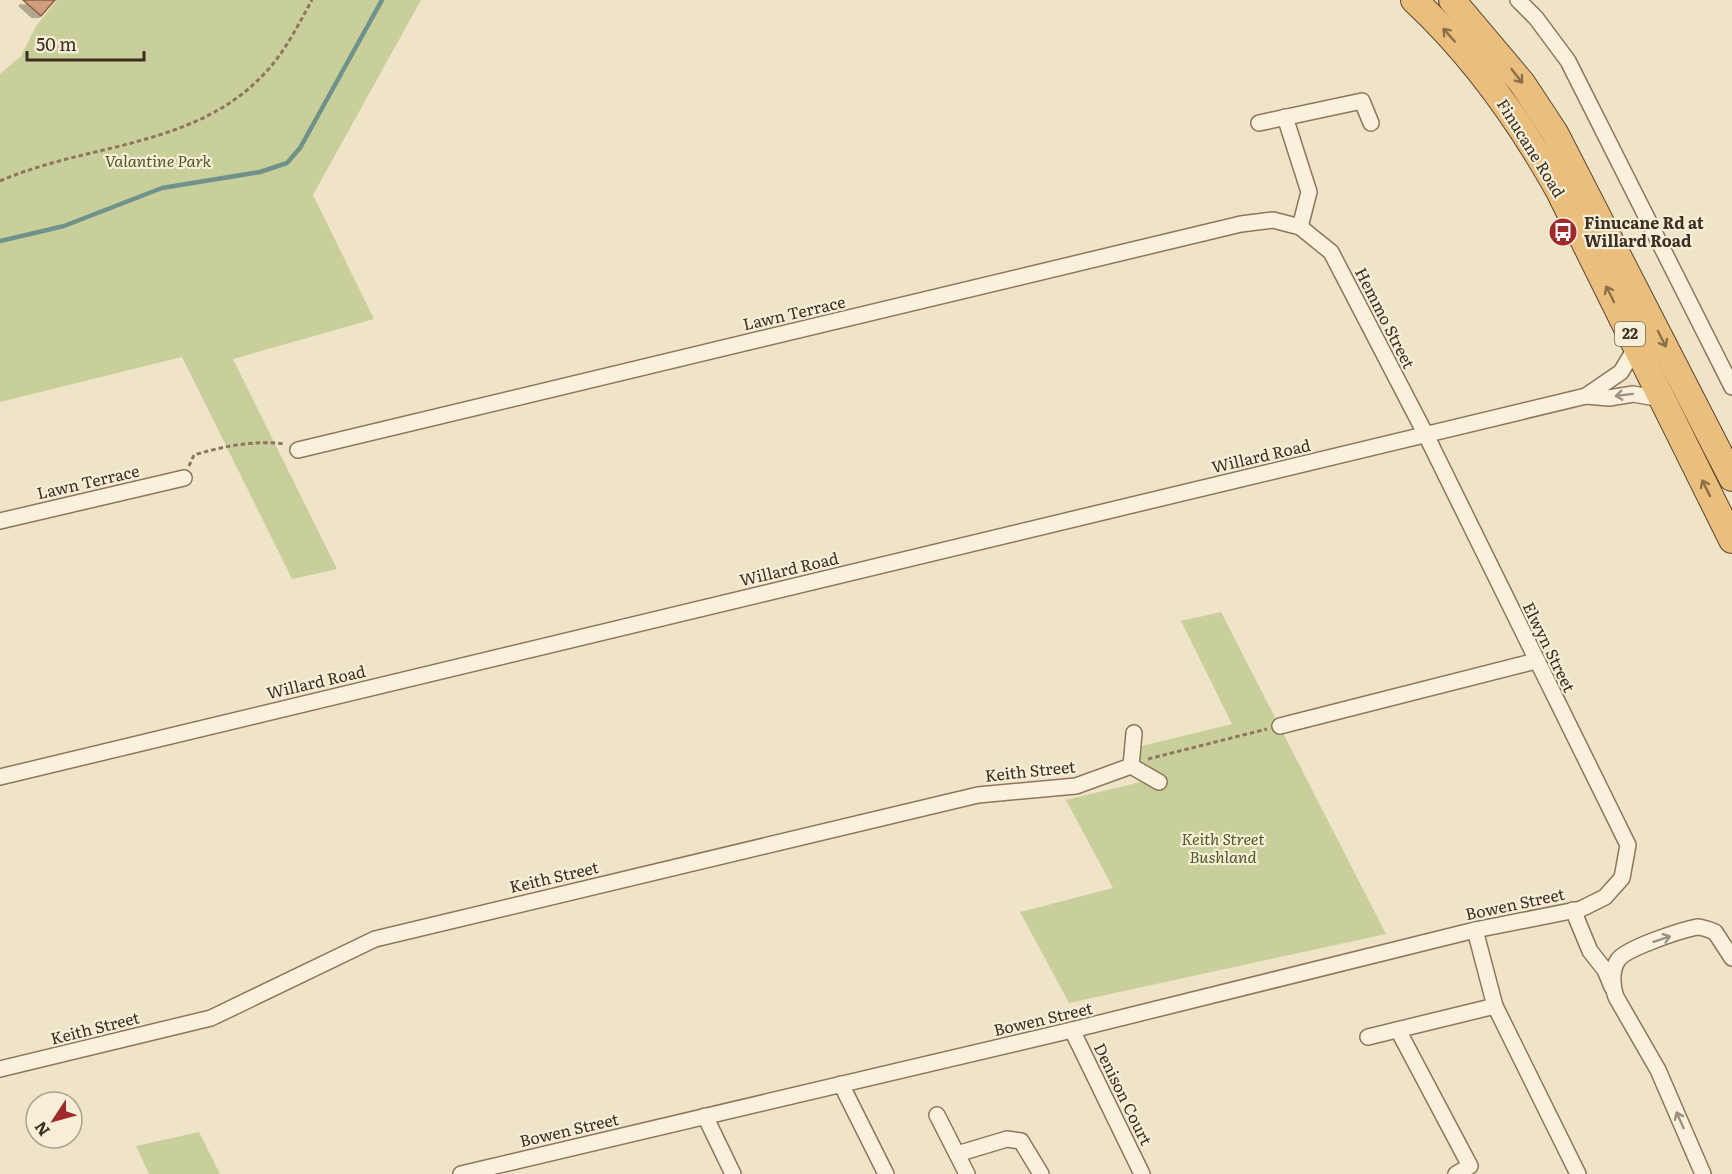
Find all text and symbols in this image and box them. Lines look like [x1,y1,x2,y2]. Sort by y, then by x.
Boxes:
scale bar [27,24,144,62]
one-way arrow [1442,28,1456,43]
text: 50 m [36,30,77,57]
one-way arrow [1511,68,1524,84]
street label: Finucane Road [1492,93,1572,202]
park label: Valantine Park [105,148,212,172]
place label: Finucane Rd at Willard Road [1584,210,1704,252]
bus stop icon: Finucane Rd at Willard Road [1547,216,1579,248]
street label: Hemmo Street [1350,263,1422,373]
one-way arrow [1604,286,1615,304]
street label: Lawn Terrace [740,289,847,335]
road number: 22 [1615,322,1645,346]
one-way arrow [1657,329,1668,347]
one-way arrow [1615,390,1635,401]
street label: Willard Road [1209,432,1313,478]
street label: Lawn Terrace [34,458,141,504]
one-way arrow [1700,479,1711,497]
street label: Willard Road [737,545,841,591]
street label: Elwyn Street [1518,597,1582,696]
street label: Willard Road [264,658,368,704]
street label: Keith Street [983,753,1077,787]
park label: Keith Street Bushland [1181,826,1265,868]
street label: Keith Street [507,854,601,898]
street label: Bowen Street [1463,881,1567,925]
one-way arrow [1652,932,1671,943]
street label: Bowen Street [991,995,1095,1041]
street label: Keith Street [48,1004,142,1050]
street label: Denison Court [1089,1038,1159,1149]
north arrow [24,1090,84,1150]
street label: Bowen Street [517,1106,621,1152]
one-way arrow [1673,1112,1685,1130]
text: N [27,1117,55,1142]

